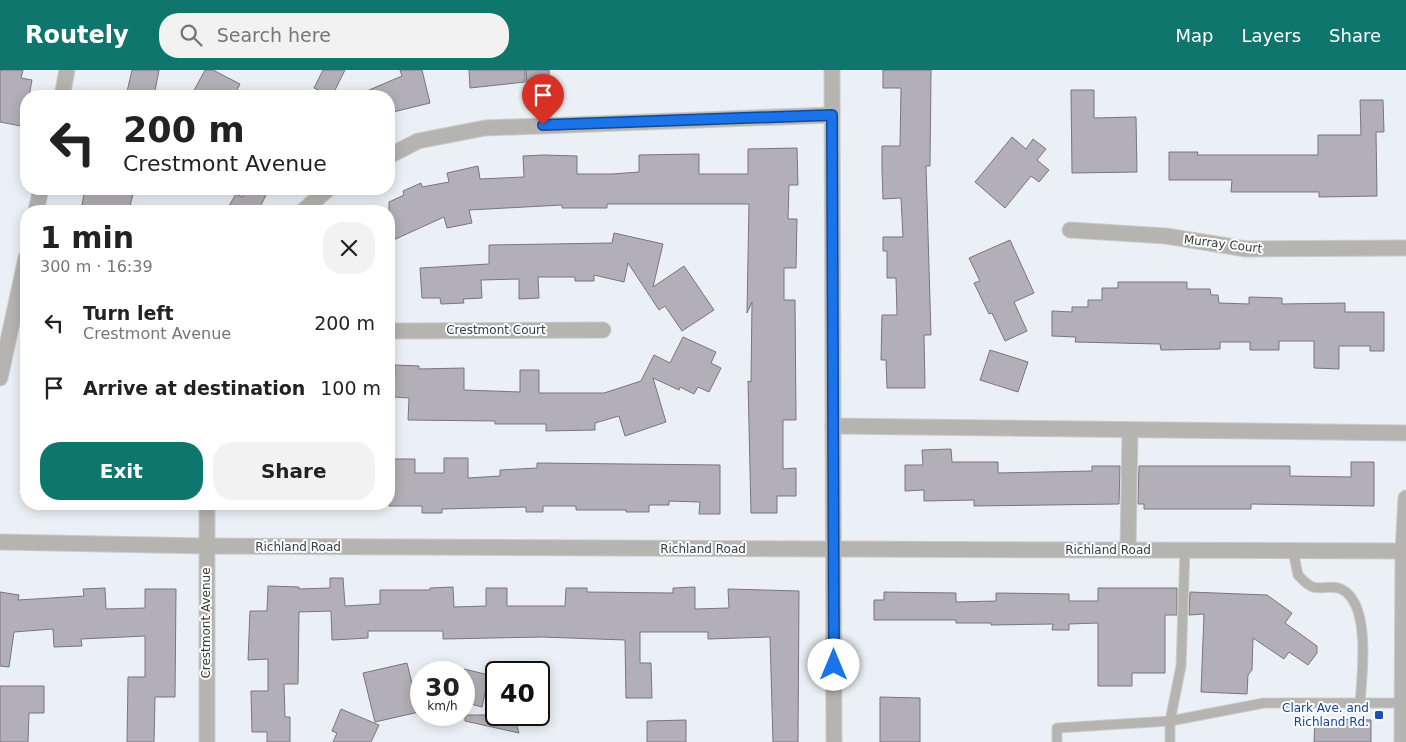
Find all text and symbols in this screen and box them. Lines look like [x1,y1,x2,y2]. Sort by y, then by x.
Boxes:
search box [159,13,509,58]
text: Routely [25,21,129,49]
icon: search [177,21,205,49]
text: Search here [217,24,331,46]
text: Map [1175,25,1213,46]
text: Layers [1241,25,1301,46]
text: Share [1329,25,1381,46]
pin [522,74,564,125]
icon: arrive [529,81,557,109]
icon: left [40,110,105,175]
text: 200 m [123,110,245,150]
text: Crestmont Avenue [123,151,327,176]
text: 1 min [40,220,134,255]
button: close [323,222,375,274]
street label: Murray Court [1183,232,1263,256]
text: 300 m · 16:39 [40,257,153,276]
text: Turn left [83,302,174,324]
icon: left [40,309,68,337]
text: 200 m [314,312,375,334]
street label: Crestmont Court [446,323,546,337]
text: Crestmont Avenue [83,324,231,343]
icon: arrive [40,374,68,402]
text: Arrive at destination [83,377,305,399]
text: 100 m [320,377,381,399]
button: Exit [40,442,203,500]
button: Share [213,442,375,500]
street label: Richland Road [255,540,341,554]
street label: Richland Road [660,542,746,556]
street label: Richland Road [1065,543,1151,557]
street label: Crestmont Avenue [199,567,213,679]
position arrow [807,638,859,690]
speed limit sign: 40 [485,661,550,726]
text: 30 [425,673,460,702]
text: km/h [427,699,458,713]
place label: Clark Ave. and Richland Rd. [1282,701,1369,729]
marker: Clark Ave. and Richland Rd. [1373,709,1385,721]

